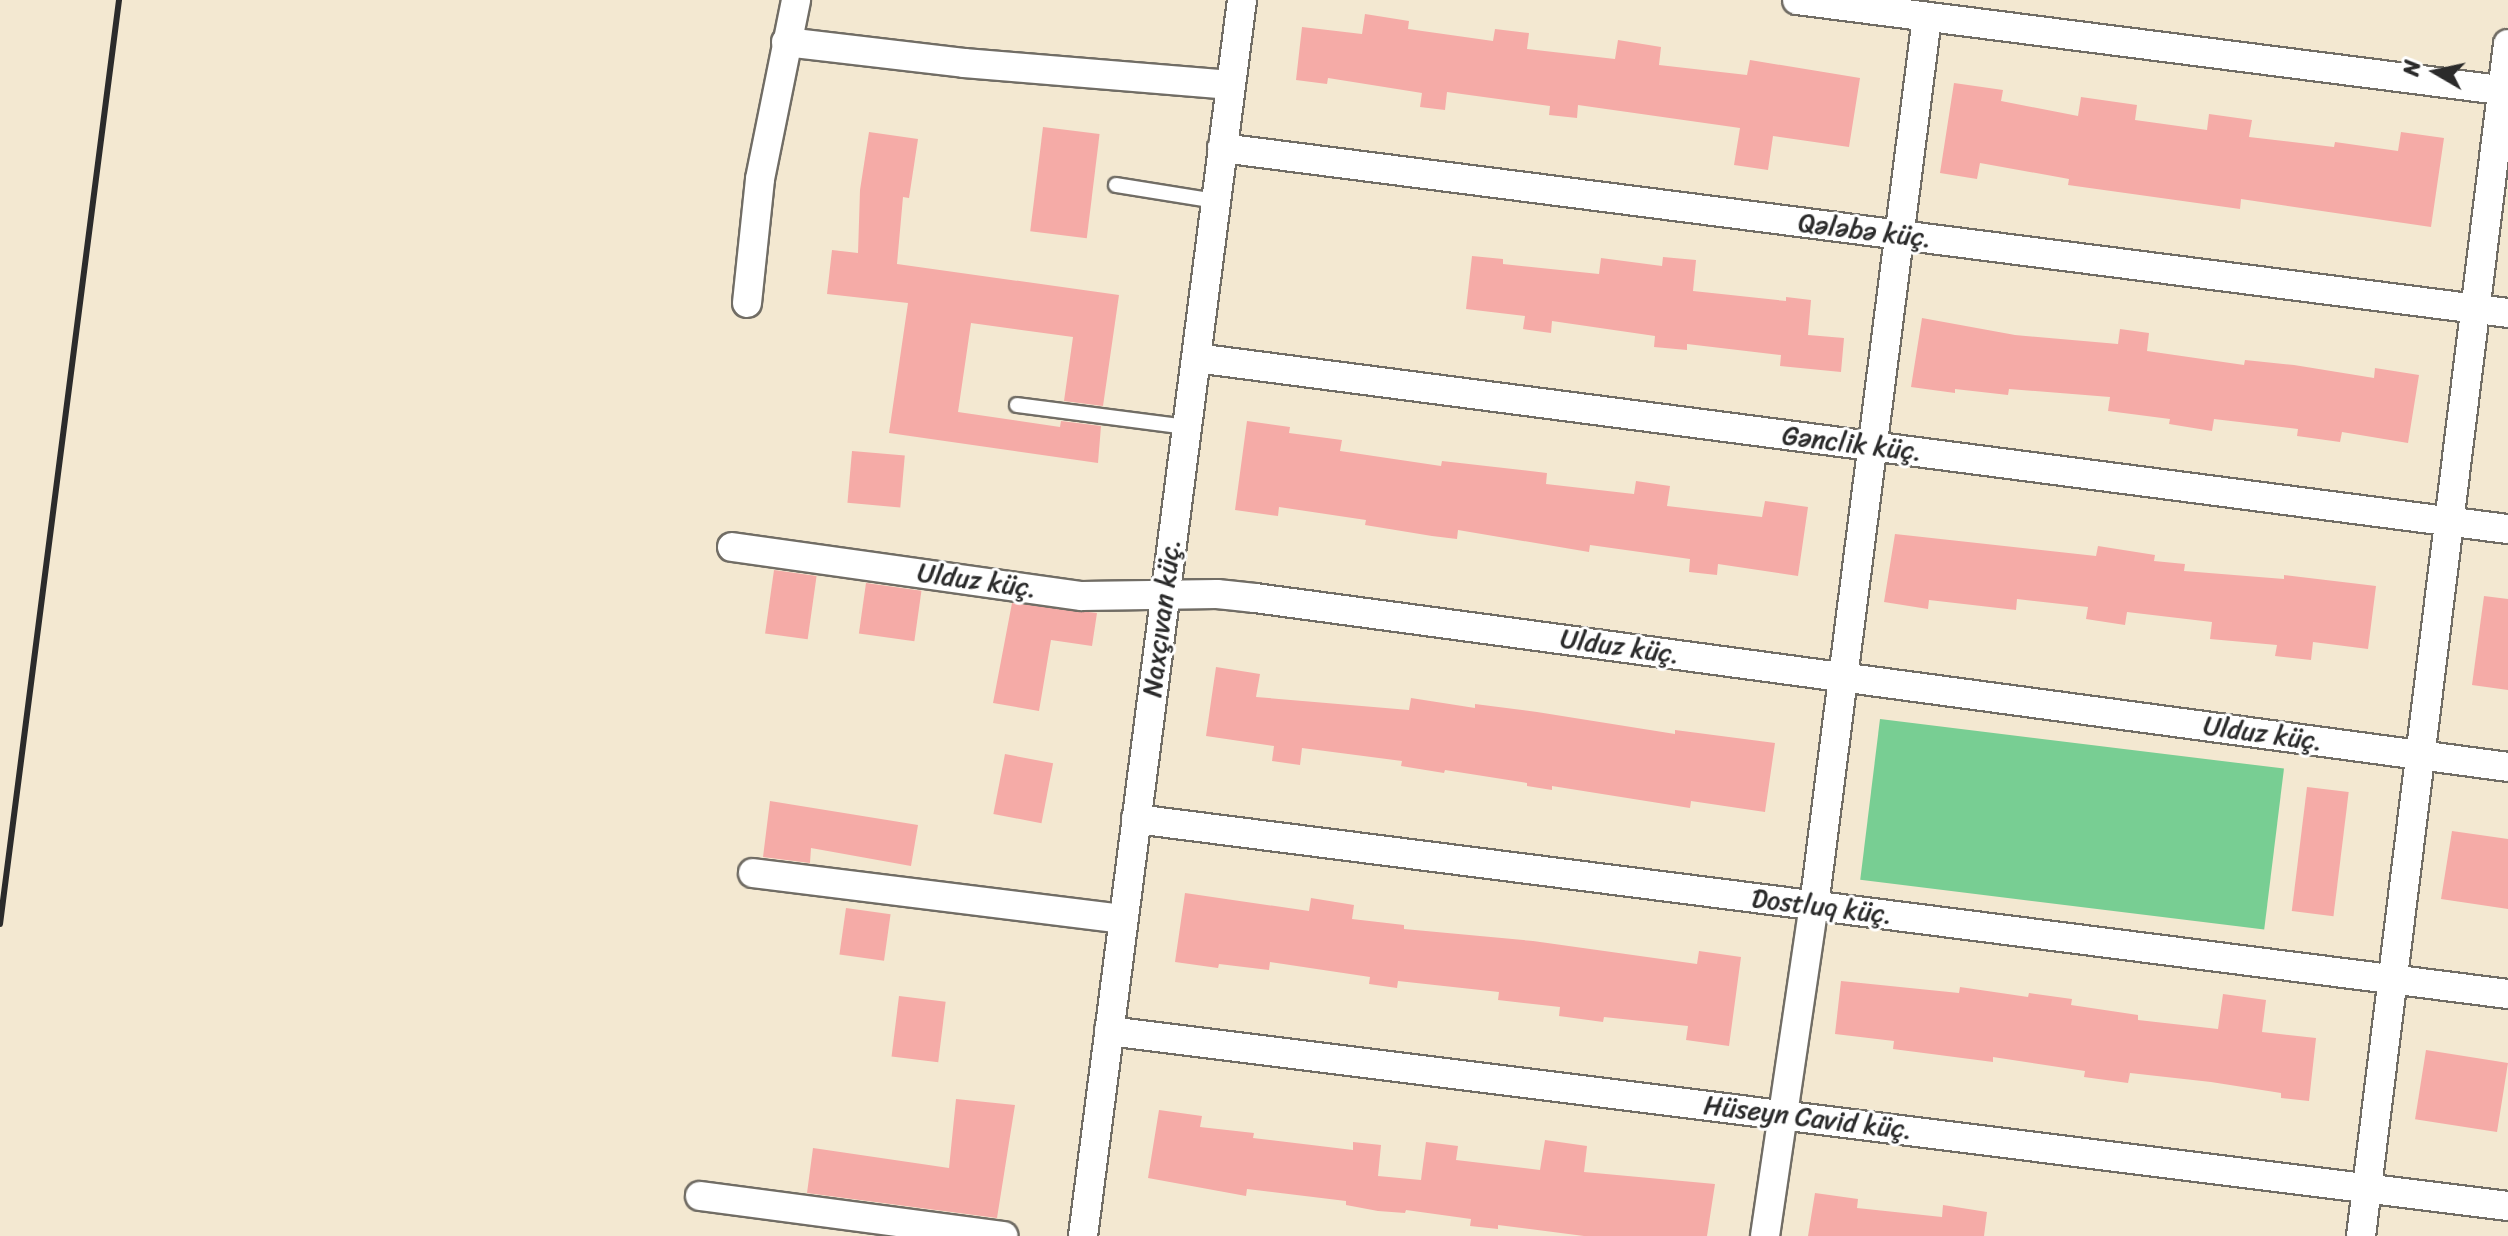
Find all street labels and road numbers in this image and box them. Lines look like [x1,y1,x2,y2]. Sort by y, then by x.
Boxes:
street label: Qələbə küç. [1797,207,1933,255]
street label: Gənclik küç. [1780,420,1924,468]
street label: Naxçıvan küç. [1137,537,1187,699]
street label: Ulduz küç. [915,557,1039,605]
street label: Ulduz küç. [1558,623,1682,671]
street label: Ulduz küç. [2201,710,2325,758]
street label: Dostluq küç. [1750,883,1894,931]
street label: Hüseyn Cavid küç. [1702,1090,1914,1146]

